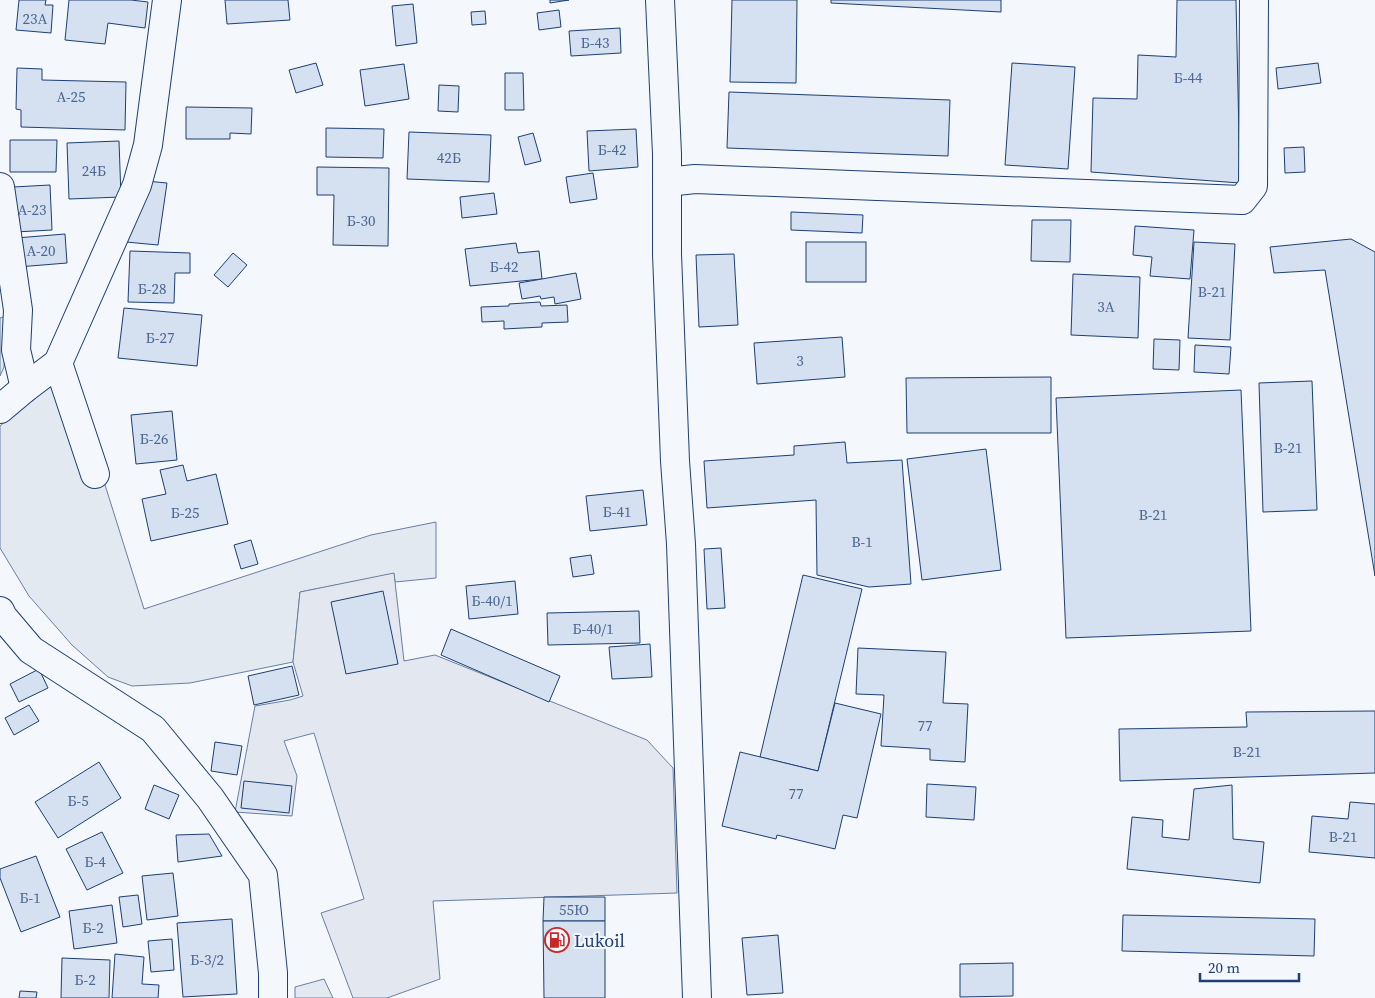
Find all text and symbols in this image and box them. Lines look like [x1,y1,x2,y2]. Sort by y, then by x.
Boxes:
house number: 23А [23,8,48,29]
house number: Б-43 [581,32,609,53]
house number: Б-44 [1174,67,1203,88]
house number: А-25 [56,86,86,107]
house number: Б-42 [598,139,626,160]
house number: 42Б [437,147,461,168]
house number: 24Б [82,160,106,181]
house number: А-23 [17,199,47,220]
house number: Б-30 [347,210,375,231]
house number: А-20 [26,240,56,261]
house number: Б-42 [490,256,518,277]
house number: Б-28 [138,278,166,299]
house number: В-21 [1197,281,1227,302]
house number: 3А [1097,296,1115,317]
house number: Б-27 [146,327,174,348]
house number: 3 [796,350,804,371]
house number: Б-26 [140,428,168,449]
house number: В-21 [1273,437,1303,458]
house number: Б-41 [603,501,631,522]
house number: Б-25 [171,502,199,523]
house number: В-21 [1138,504,1168,525]
house number: В-1 [851,531,873,552]
house number: Б-40/1 [471,590,513,611]
house number: Б-40/1 [572,618,614,639]
house number: 77 [917,715,933,736]
house number: В-21 [1232,741,1262,762]
house number: 77 [788,783,804,804]
house number: Б-5 [67,790,89,811]
house number: В-21 [1328,826,1358,847]
house number: Б-4 [84,851,106,872]
house number: Б-1 [19,887,41,908]
house number: 55Ю [559,899,589,920]
house number: Б-2 [82,917,104,938]
fuel station icon: Lukoil [544,927,570,953]
place label: Lukoil [574,928,625,953]
house number: Б-3/2 [190,949,224,970]
scale bar [1200,950,1299,982]
text: 20 m [1208,957,1240,978]
house number: Б-2 [74,969,96,990]

